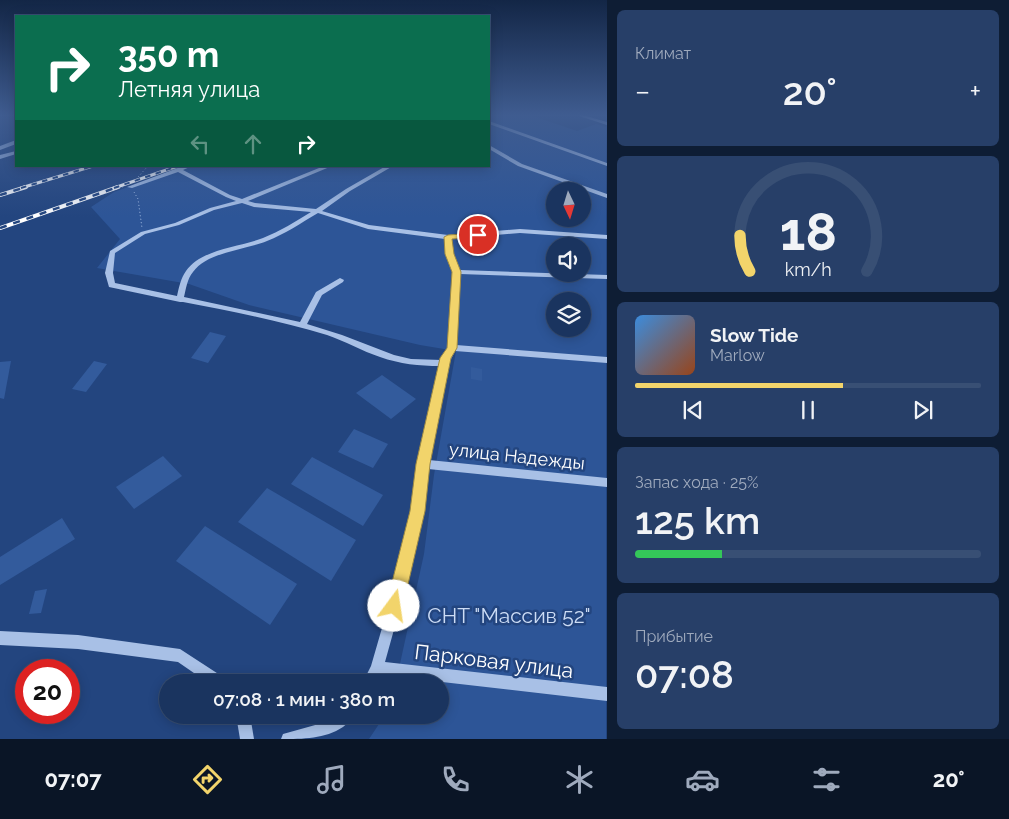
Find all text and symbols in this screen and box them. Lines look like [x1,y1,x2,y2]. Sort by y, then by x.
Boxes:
text: 350 m [118,34,219,75]
icon: right [35,35,100,100]
text: Климат [635,44,691,63]
text: 20° [783,69,837,114]
text: − [635,75,650,108]
text: + [969,75,981,108]
text: Летняя улица [118,76,260,102]
icon: left [186,130,214,158]
icon: ahead [239,130,267,158]
icon: right [292,130,320,158]
north arrow [546,182,591,228]
map controls [546,182,591,337]
text: 18 [779,201,837,262]
pin [457,214,499,256]
icon: arrive [464,221,492,249]
button: sound [546,237,591,282]
text: km/h [784,259,832,280]
button: layers [546,292,591,337]
text: Slow Tide [710,324,799,346]
text: Marlow [710,346,765,365]
icon: previous [679,396,707,424]
icon: pause [794,396,822,424]
icon: next [909,396,937,424]
street label: улица Надежды [448,438,586,474]
text: Запас хода · 25% [635,473,758,492]
text: 125 km [635,498,760,543]
position arrow [367,579,419,631]
park label: СНТ "Массив 52" [427,603,591,628]
text: Прибытие [635,627,713,646]
street label: Парковая улица [413,639,575,683]
text: 07:08 [635,652,734,697]
speed limit sign: 20 [15,659,80,724]
text: 07:08 · 1 мин · 380 m [213,688,395,710]
icon: directions [190,762,225,797]
icon: music [314,762,349,797]
icon: phone [438,762,473,797]
icon: climate [562,762,597,797]
icon: car [685,762,720,797]
icon: filters [809,762,844,797]
text: 07:07 [44,766,102,792]
text: 20° [933,766,965,792]

